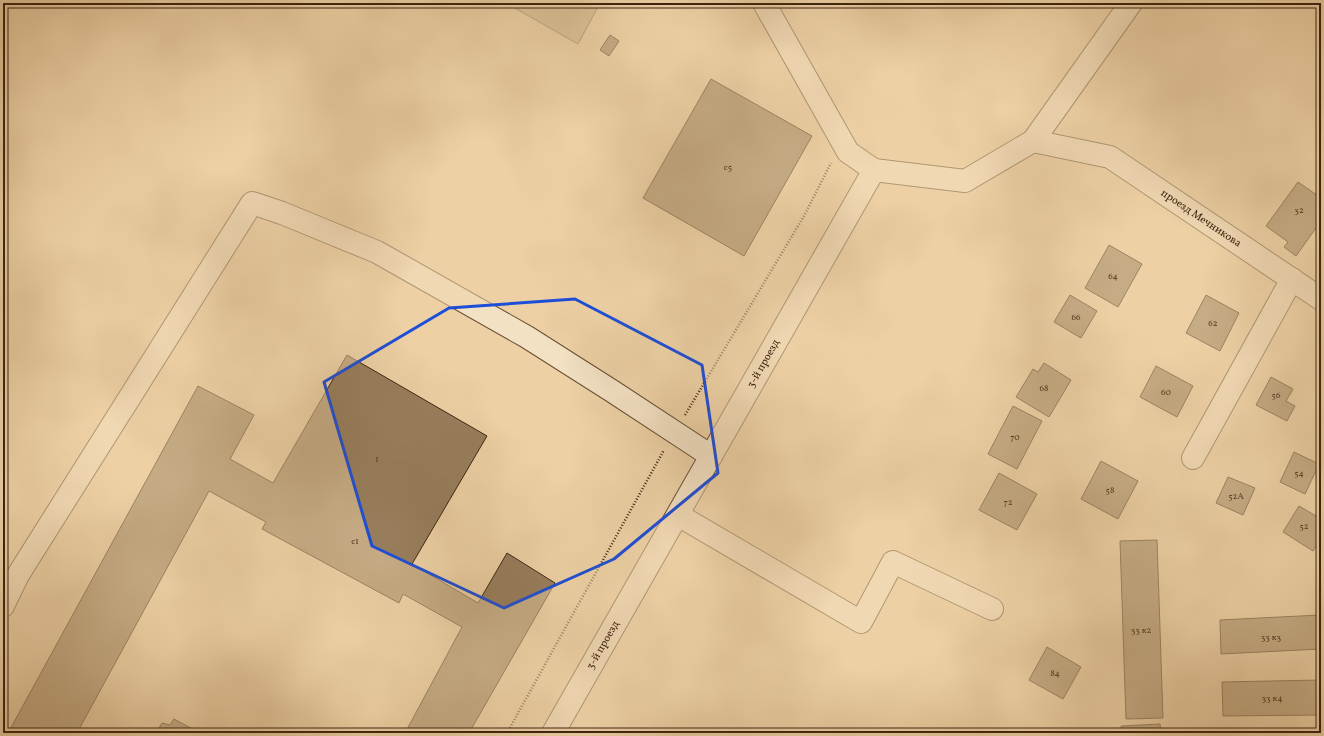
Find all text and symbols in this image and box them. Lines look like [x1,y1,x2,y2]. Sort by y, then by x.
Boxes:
house number: с5 [724,161,732,174]
street label: проезд Мечникова [1158,186,1245,251]
house number: 32 [1294,204,1304,217]
house number: 64 [1108,270,1118,283]
house number: 66 [1071,311,1081,324]
house number: 62 [1208,317,1218,330]
street label: 3-й проезд [744,336,784,391]
house number: 68 [1039,382,1049,395]
house number: 60 [1161,386,1172,399]
house number: 56 [1272,389,1281,402]
house number: 70 [1010,431,1020,444]
house number: 1 [375,453,379,466]
house number: 54 [1294,467,1304,480]
house number: 58 [1106,484,1115,497]
house number: 52А [1228,490,1244,503]
house number: 72 [1003,496,1013,509]
house number: 52 [1299,520,1309,533]
house number: с1 [351,535,359,548]
street label: 3-й проезд [583,617,623,672]
house number: 33 к2 [1131,624,1151,637]
house number: 33 к3 [1261,631,1282,644]
house number: 84 [1050,667,1060,680]
house number: 33 к4 [1261,692,1283,705]

